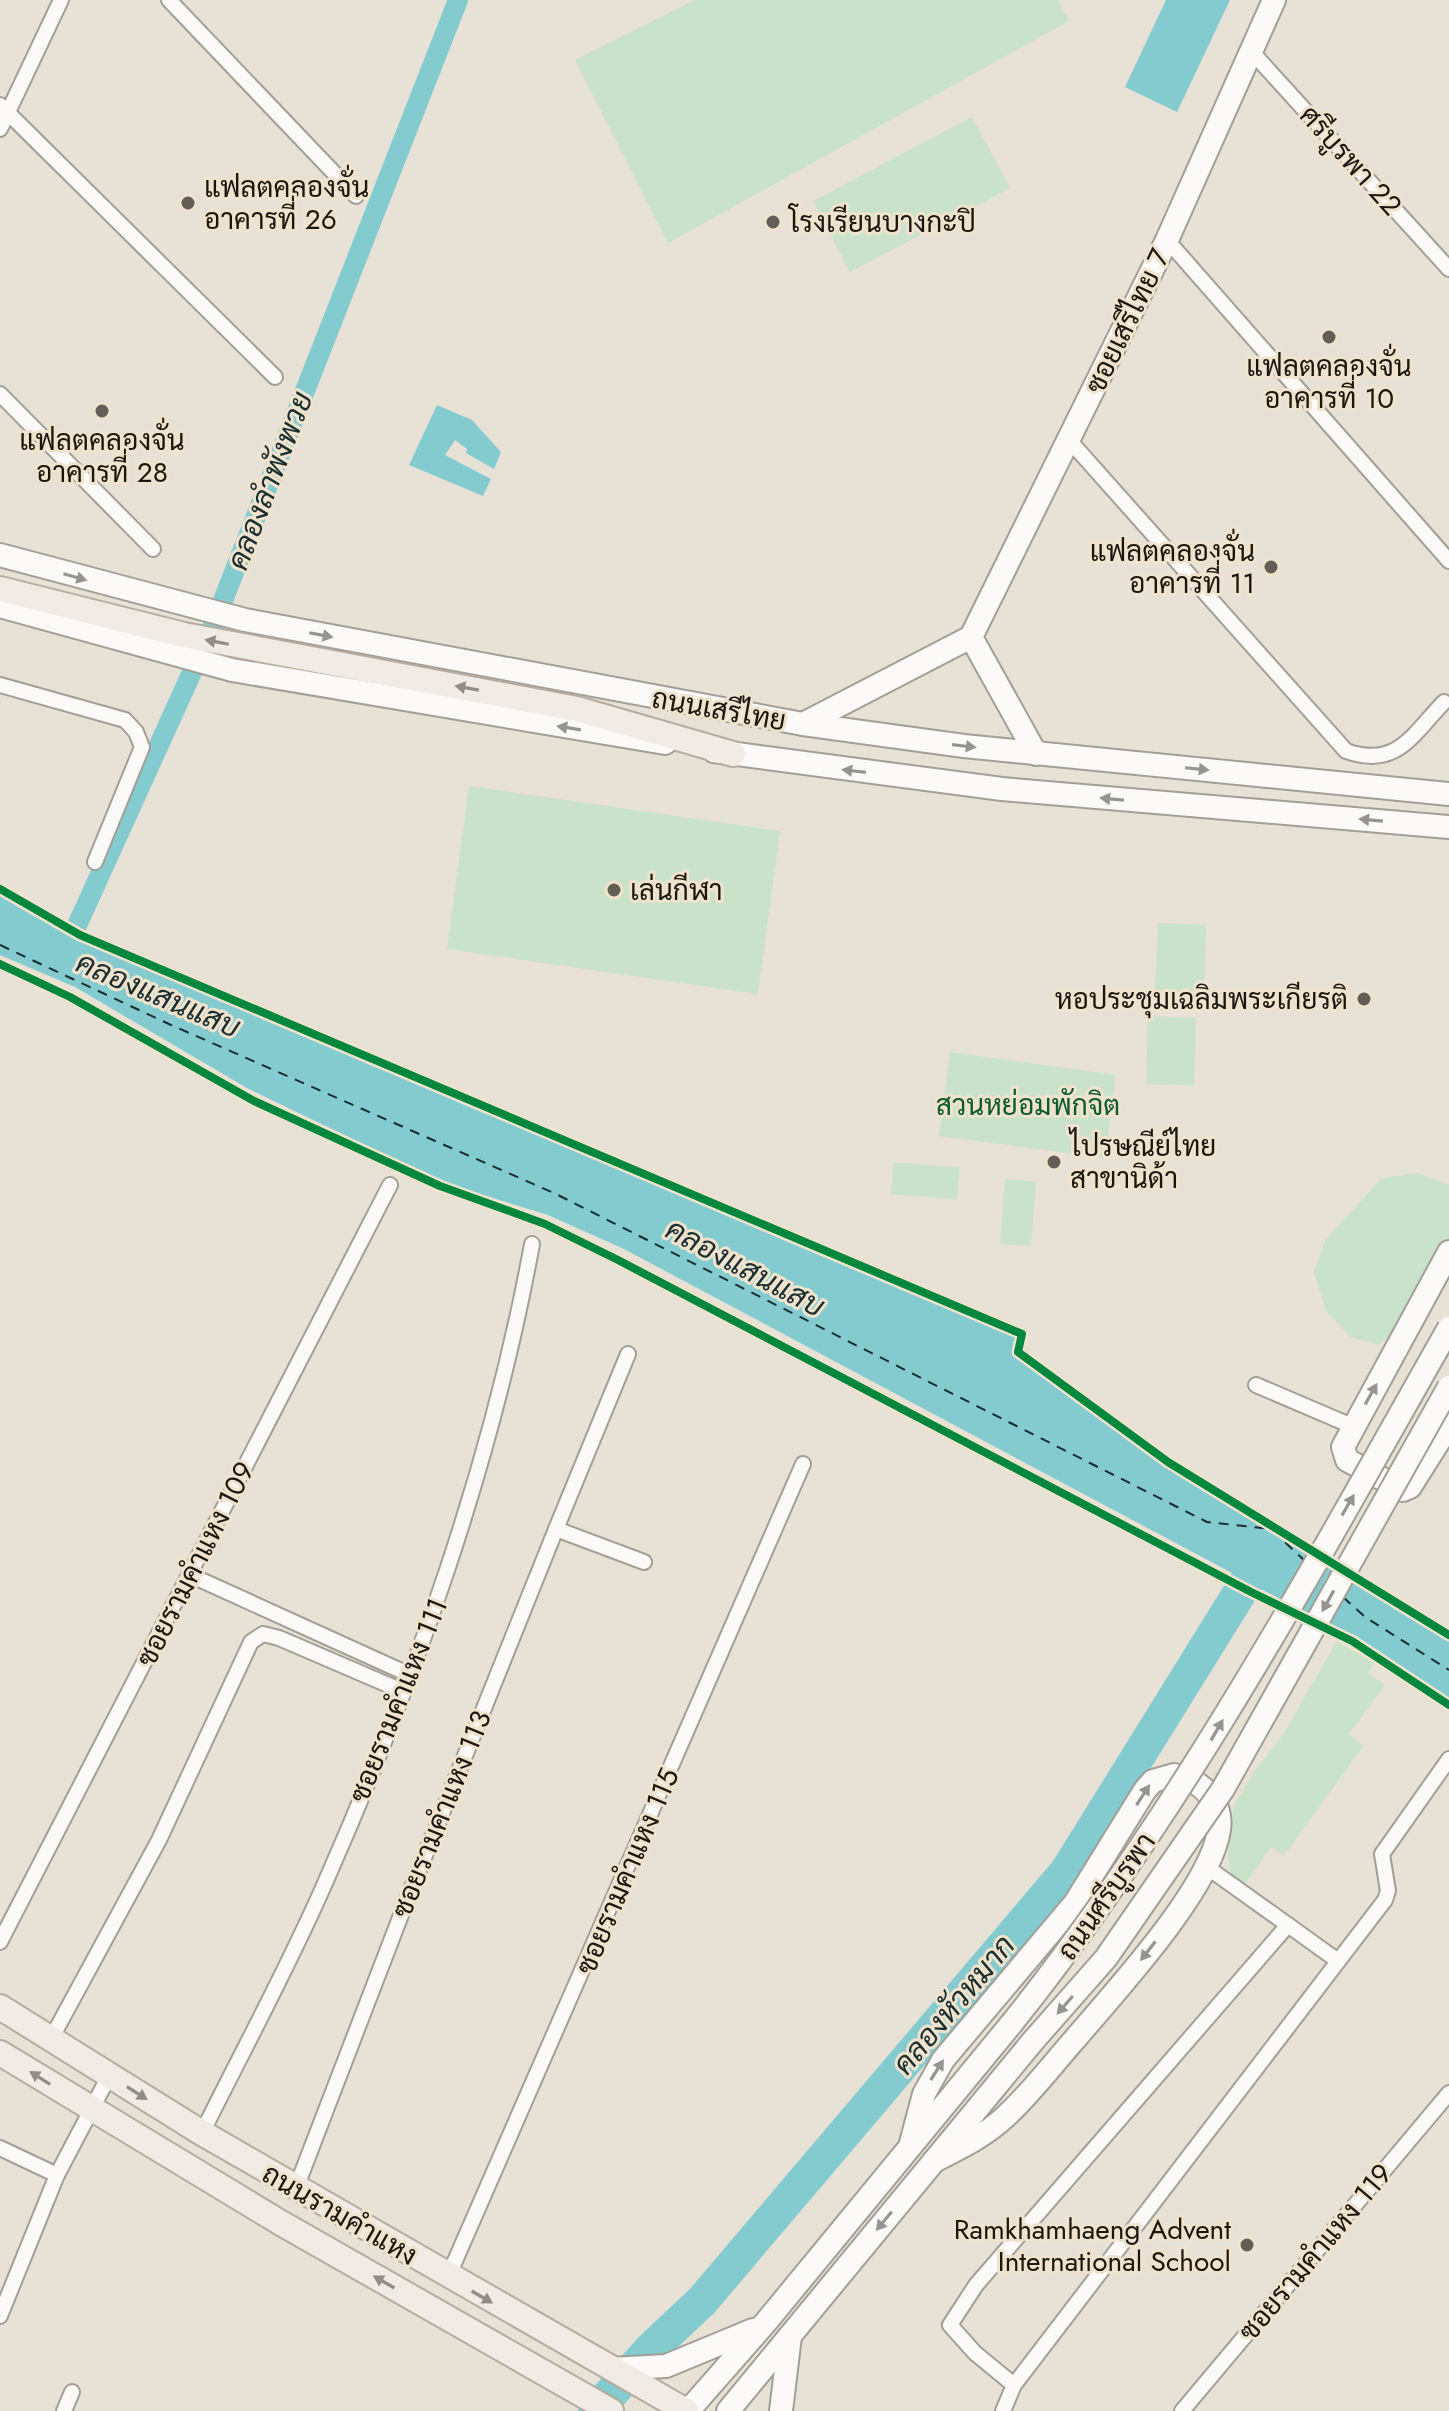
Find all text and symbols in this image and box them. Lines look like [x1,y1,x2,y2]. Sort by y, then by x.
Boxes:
street label: ศรีบูรพา 22 [1290,96,1411,225]
place label: แฟลตคลองจั่น อาคารที่ 26 [204,164,369,240]
marker: แฟลตคลองจั่น อาคารที่ 26 [179,194,197,212]
place label: โรงเรียนบางกะปิ [787,202,976,243]
marker: โรงเรียนบางกะปิ [764,213,782,231]
street label: ซอยเสรีไทย 7 [1075,242,1180,401]
marker: แฟลตคลองจั่น อาคารที่ 10 [1320,328,1338,346]
place label: แฟลตคลองจั่น อาคารที่ 10 [1246,343,1412,419]
water label: คลองลำพังพวย [216,385,323,576]
marker: แฟลตคลองจั่น อาคารที่ 28 [93,402,111,420]
place label: แฟลตคลองจั่น อาคารที่ 28 [19,417,185,493]
place label: แฟลตคลองจั่น อาคารที่ 11 [1090,528,1255,604]
marker: แฟลตคลองจั่น อาคารที่ 11 [1262,558,1280,576]
one-way arrow [63,571,87,584]
one-way arrow [309,629,334,642]
one-way arrow [204,635,229,647]
street label: ถนนเสรีไทย [649,678,789,741]
one-way arrow [454,681,479,693]
one-way arrow [556,721,581,733]
one-way arrow [952,740,977,753]
one-way arrow [1185,763,1210,776]
one-way arrow [841,764,866,777]
one-way arrow [1099,792,1124,805]
one-way arrow [1358,813,1383,826]
place label: เล่นกีฬา [630,870,723,911]
marker: เล่นกีฬา [605,881,623,899]
water label: คลองแสนแสบ [69,941,247,1048]
place label: หอประชุมเฉลิมพระเกียรติ [1055,979,1348,1020]
marker: หอประชุมเฉลิมพระเกียรติ [1355,990,1373,1008]
park label: สวนหย่อมพักจิต [936,1085,1120,1126]
place label: ไปรษณีย์ไทย สาขานิด้า [1068,1126,1216,1199]
marker: ไปรษณีย์ไทย สาขานิด้า [1045,1153,1063,1171]
water label: คลองแสนแสบ [658,1208,832,1328]
one-way arrow [1363,1383,1377,1405]
street label: ซอยรามคำแหง 109 [126,1455,265,1674]
one-way arrow [1341,1494,1355,1517]
one-way arrow [1322,1590,1336,1612]
street label: ซอยรามคำแหง 111 [339,1592,458,1809]
street label: ซอยรามคำแหง 113 [381,1704,502,1924]
one-way arrow [1209,1719,1223,1741]
street label: ซอยรามคำแหง 115 [565,1762,689,1981]
one-way arrow [1135,1785,1150,1806]
street label: ถนนศรีบูรพา [1047,1824,1166,1969]
water label: คลองหัวหมาก [882,1926,1025,2084]
one-way arrow [1140,1941,1157,1961]
one-way arrow [1056,1996,1074,2015]
one-way arrow [930,2059,944,2081]
one-way arrow [29,2072,51,2086]
one-way arrow [126,2086,148,2100]
street label: ถนนรามคำแหง [254,2153,425,2276]
street label: ซอยรามคำแหง 119 [1229,2155,1402,2350]
place label: Ramkhamhaeng Advent International School [954,2209,1231,2282]
one-way arrow [876,2211,893,2231]
marker: Ramkhamhaeng Advent International School [1238,2236,1256,2254]
one-way arrow [373,2275,395,2289]
one-way arrow [470,2290,493,2304]

